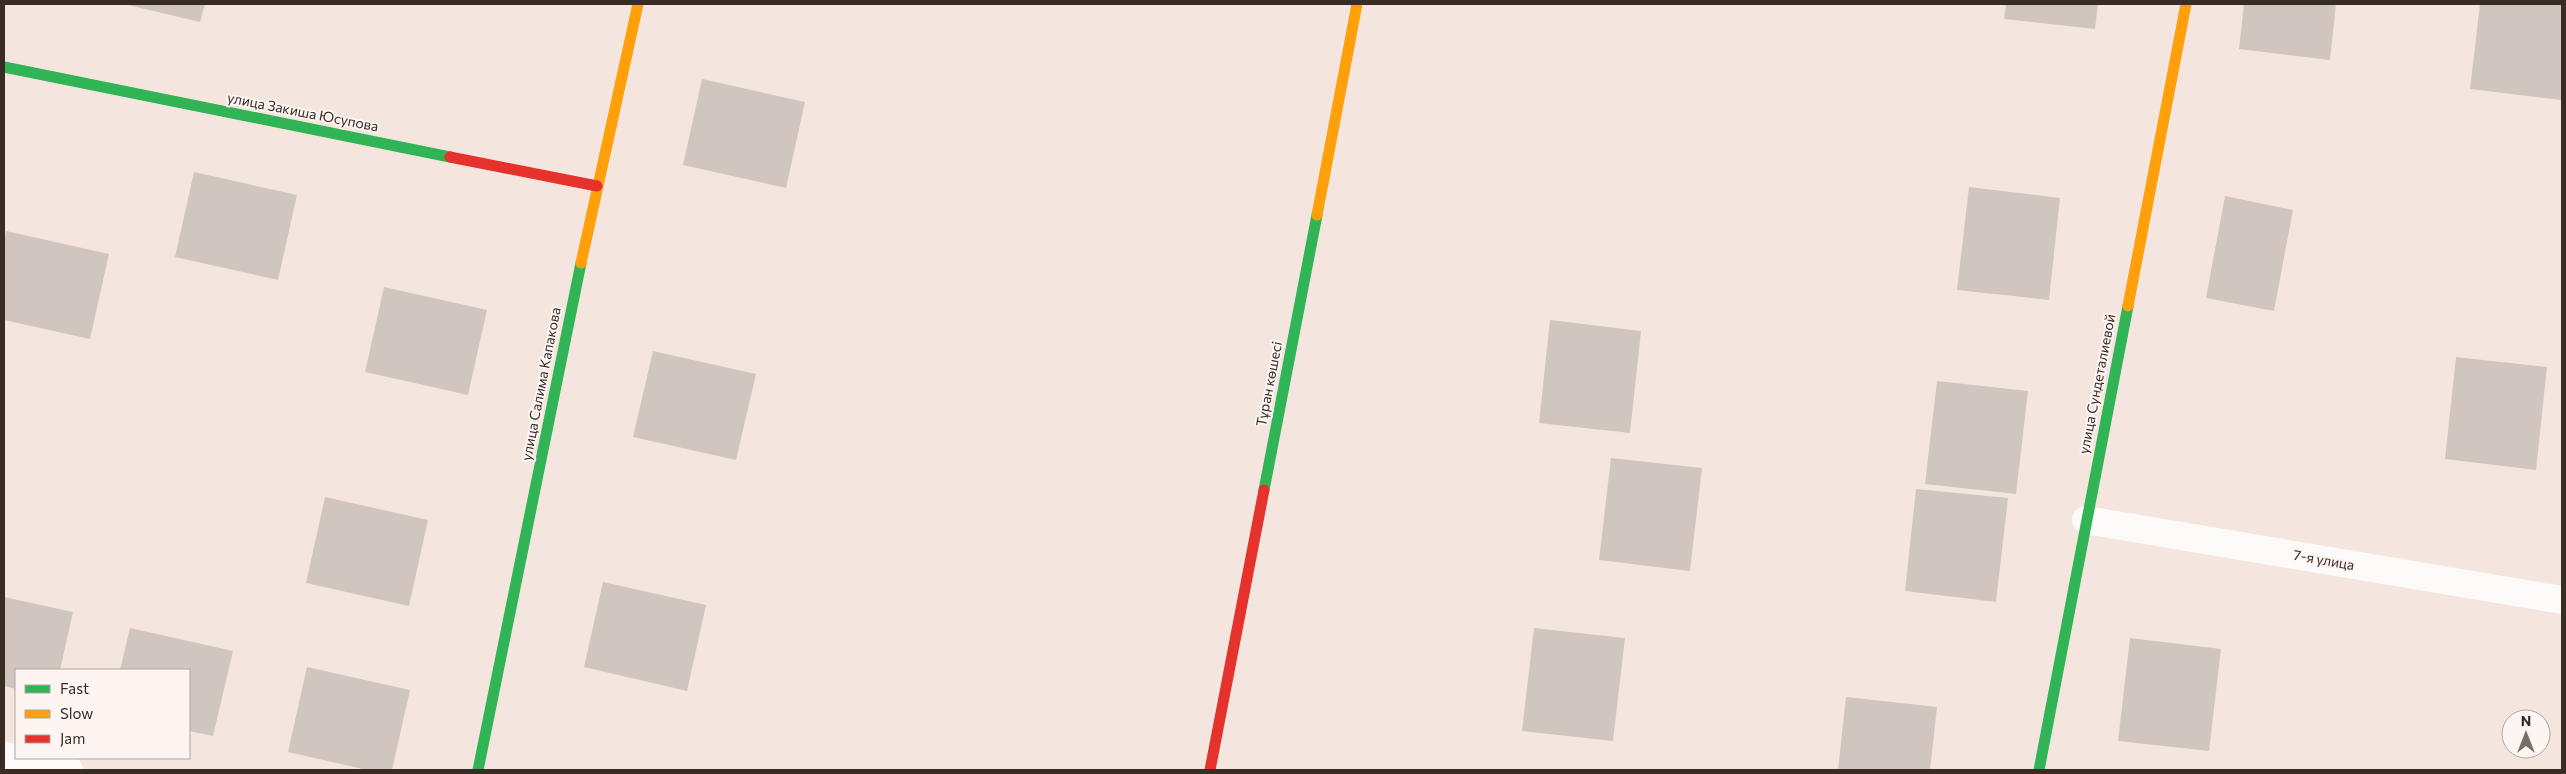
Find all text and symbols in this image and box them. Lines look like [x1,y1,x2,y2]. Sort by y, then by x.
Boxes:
street label: улица Закиша Юсупова [226,89,380,135]
street label: улица Салима Капакова [517,306,564,462]
street label: улица Сундеталиевой [2075,312,2118,455]
street label: Тұран көшесі [1252,340,1285,428]
street label: 7-я улица [2292,546,2356,573]
legend [15,669,190,759]
text: Fast [60,679,89,697]
text: Slow [60,704,93,722]
north arrow [2501,709,2551,759]
text: N [2521,712,2531,729]
text: Jam [60,729,85,747]

